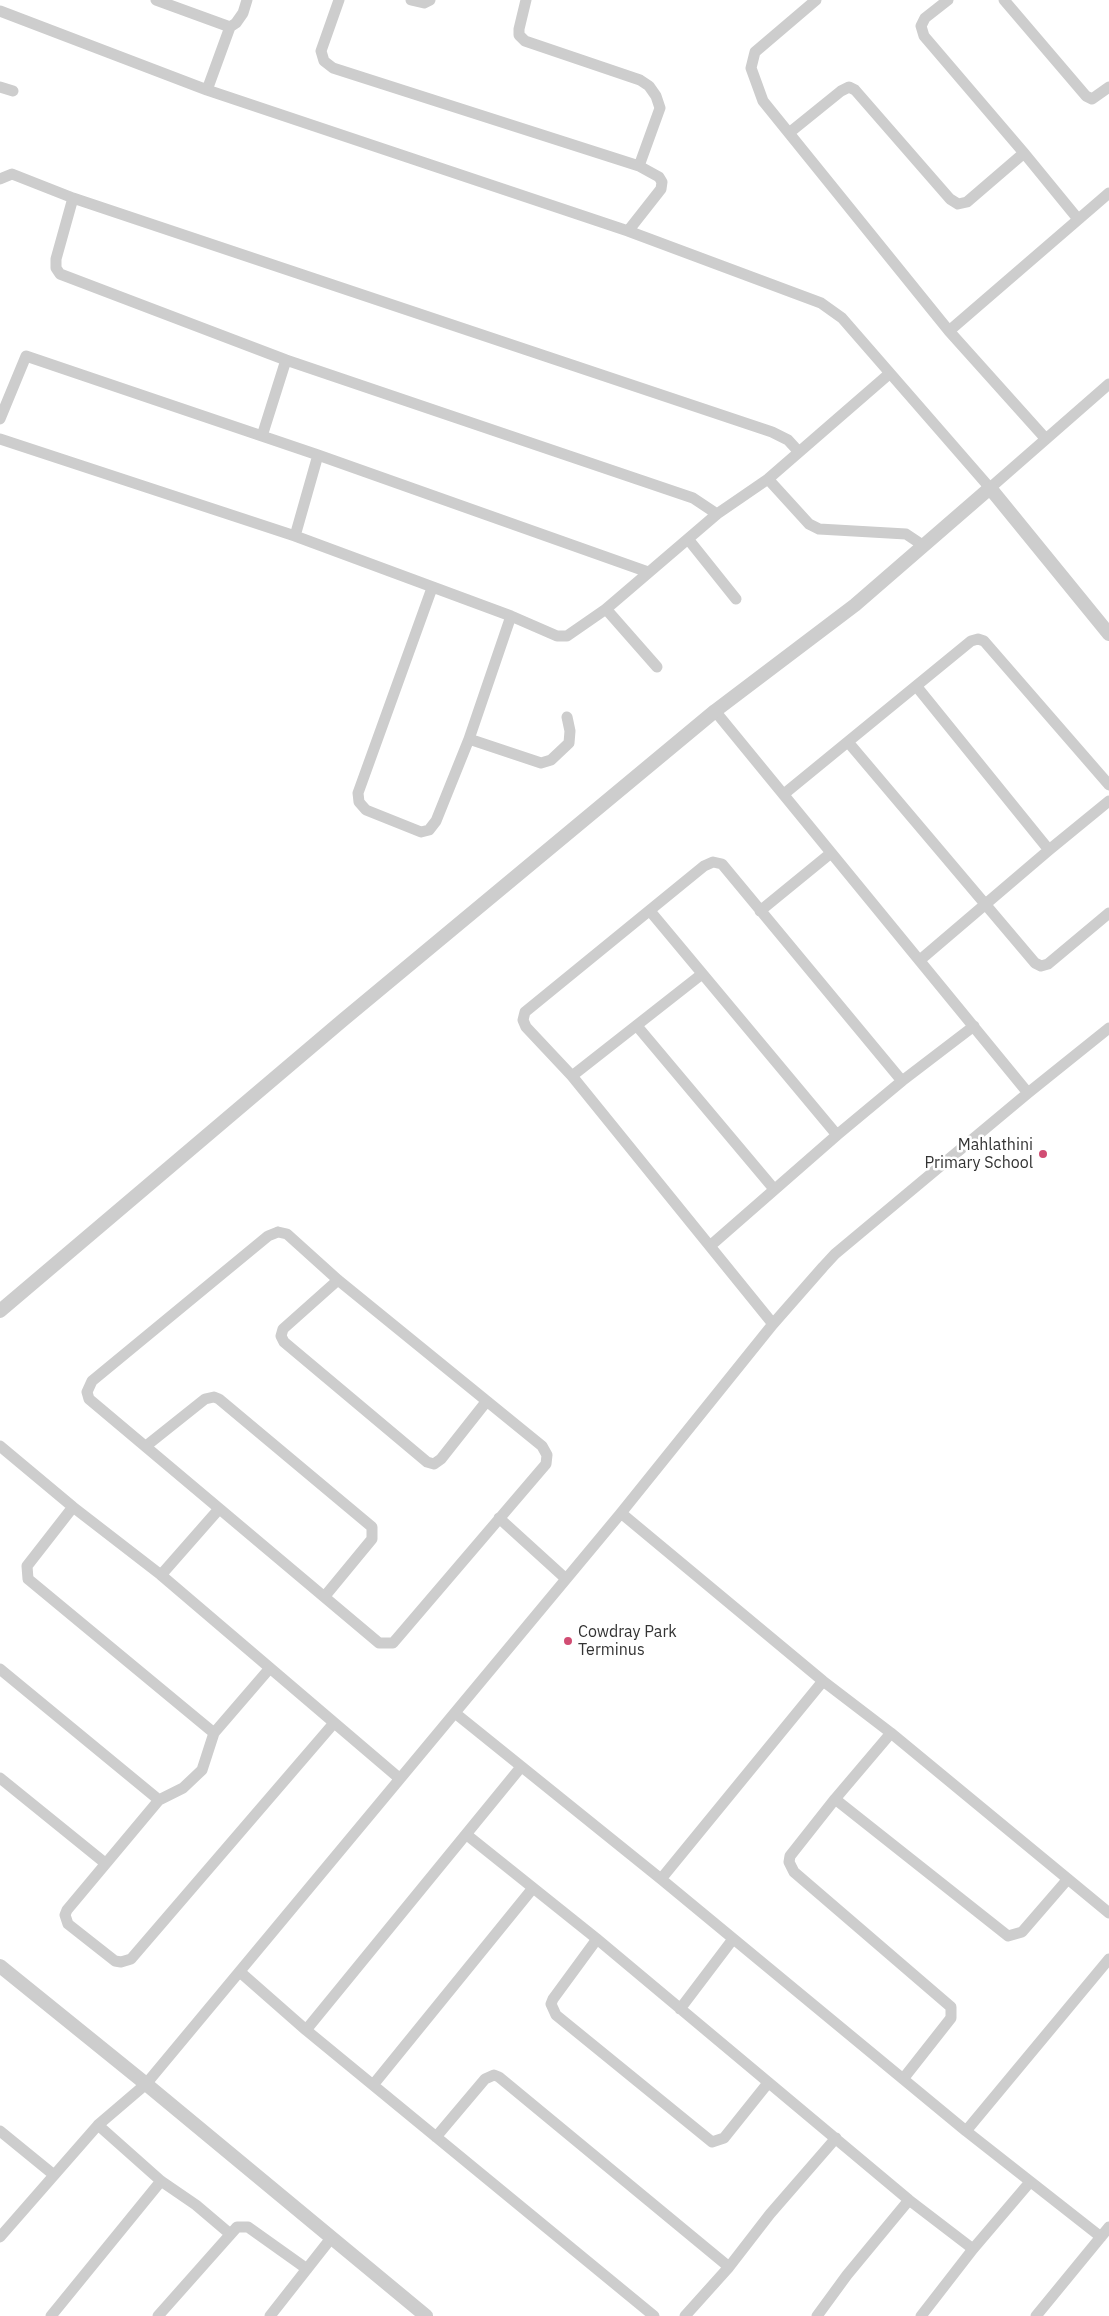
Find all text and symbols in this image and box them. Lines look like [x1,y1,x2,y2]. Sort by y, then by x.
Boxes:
place label: Mahlathini Primary School [925,1135,1033,1173]
marker: Mahlathini Primary School [1037,1148,1049,1160]
place label: Cowdray Park Terminus [578,1622,677,1660]
marker: Cowdray Park Terminus [562,1635,574,1647]

